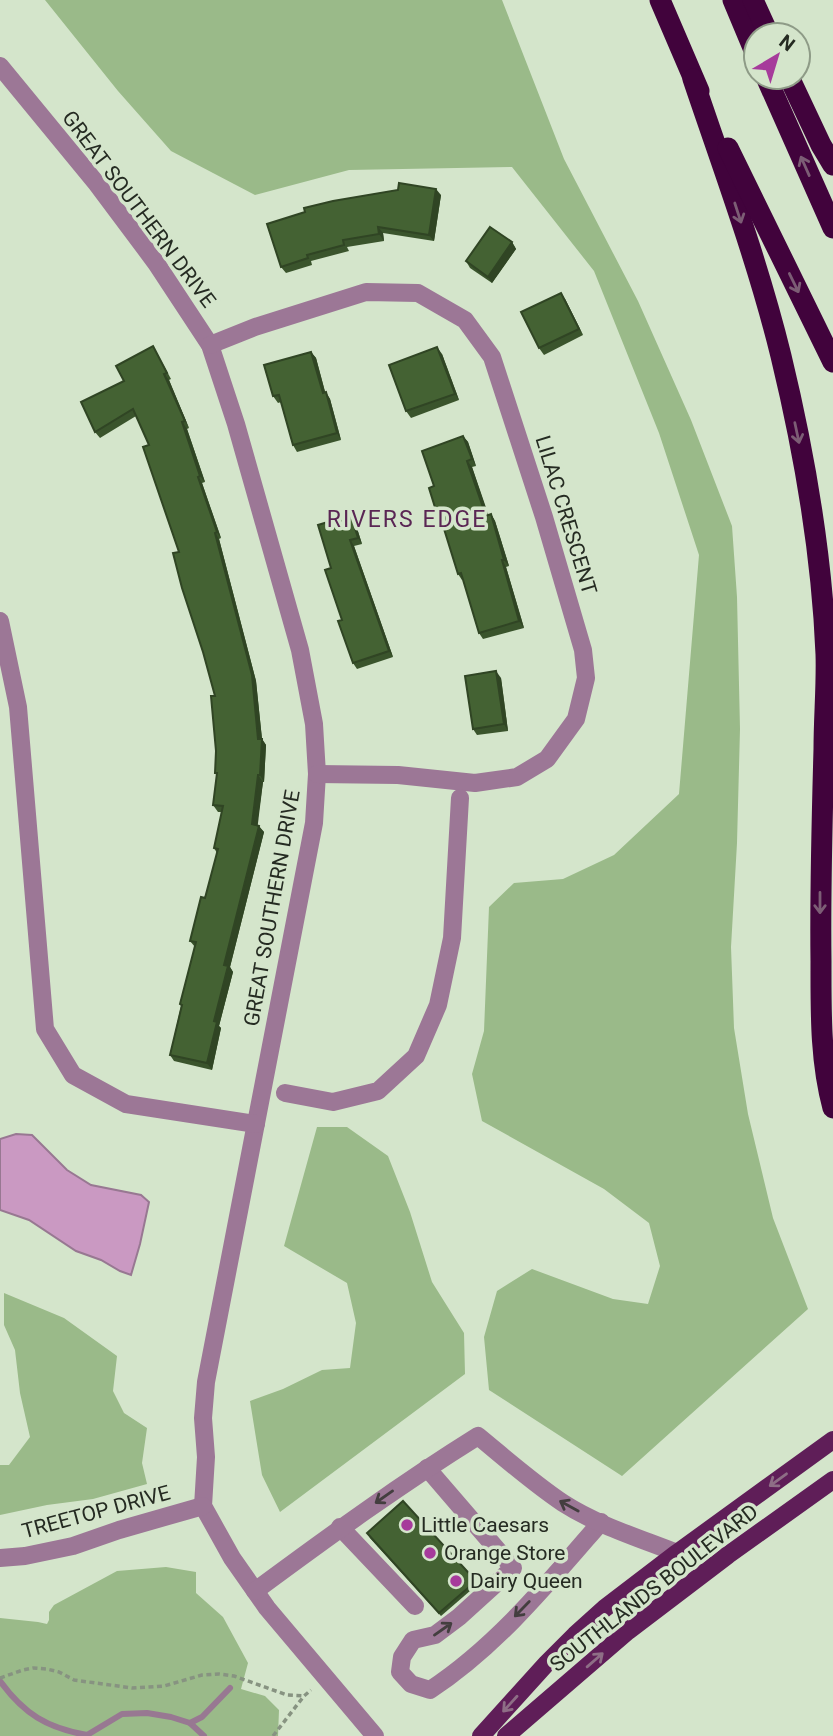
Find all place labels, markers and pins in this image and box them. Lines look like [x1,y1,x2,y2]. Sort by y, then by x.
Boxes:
place label: Little Caesars [421,1513,549,1537]
marker: Little Caesars [399,1517,415,1533]
place label: Orange Store [444,1541,565,1565]
marker: Orange Store [422,1545,438,1561]
place label: Dairy Queen [470,1569,583,1593]
marker: Dairy Queen [448,1573,464,1589]

